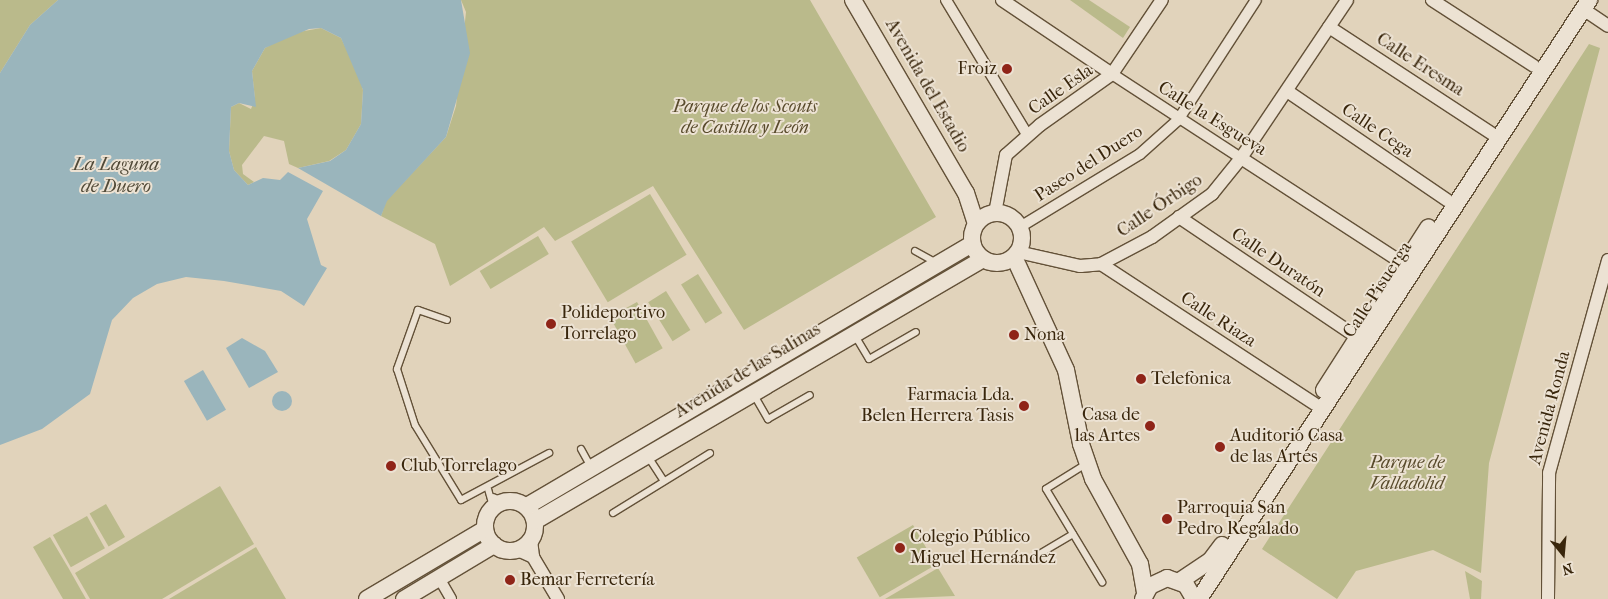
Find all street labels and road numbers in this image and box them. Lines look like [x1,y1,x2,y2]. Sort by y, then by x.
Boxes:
street label: Avenida del Estadio [880,15,974,157]
street label: Calle Eresma [1372,29,1468,101]
street label: Calle Esla [1025,60,1097,120]
street label: Calle la Esgueva [1154,77,1270,161]
street label: Calle Cega [1337,99,1417,163]
street label: Paseo del Duero [1031,121,1147,207]
street label: Calle Órbigo [1113,170,1207,242]
street label: Calle Duratón [1227,224,1329,302]
street label: Calle Pisuerga [1339,238,1417,342]
street label: Calle Riaza [1176,288,1260,352]
street label: Avenida de las Salinas [671,319,825,423]
street label: Avenida Ronda [1524,349,1576,467]

